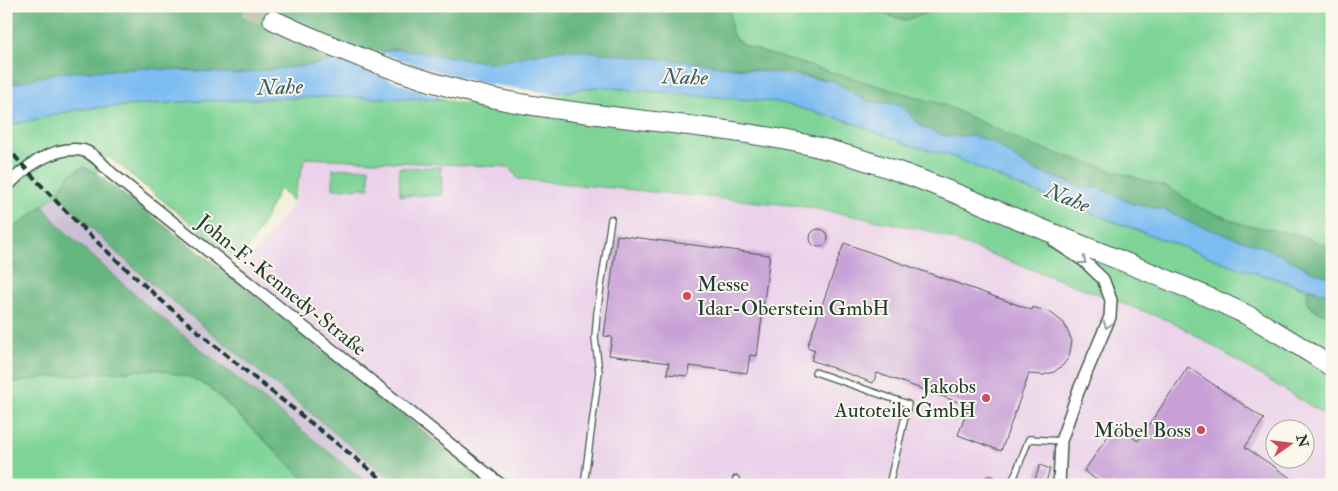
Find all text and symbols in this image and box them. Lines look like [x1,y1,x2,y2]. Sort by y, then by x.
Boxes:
water label: Nahe [661,62,709,92]
water label: Nahe [256,72,304,102]
water label: Nahe [1040,176,1095,220]
street label: John-F.-Kennedy-Straße [190,208,372,362]
one-way arrow [1077,256,1086,264]
place label: Messe Idar-Oberstein GmbH [697,271,890,322]
marker: Messe Idar-Oberstein GmbH [681,290,693,302]
one-way arrow [1103,321,1113,329]
place label: Jakobs Autoteile GmbH [833,373,976,424]
marker: Jakobs Autoteile GmbH [980,392,992,404]
place label: Möbel Boss [1094,417,1191,444]
north arrow [1266,418,1316,468]
marker: Möbel Boss [1195,424,1207,436]
text: N [1292,432,1312,450]

